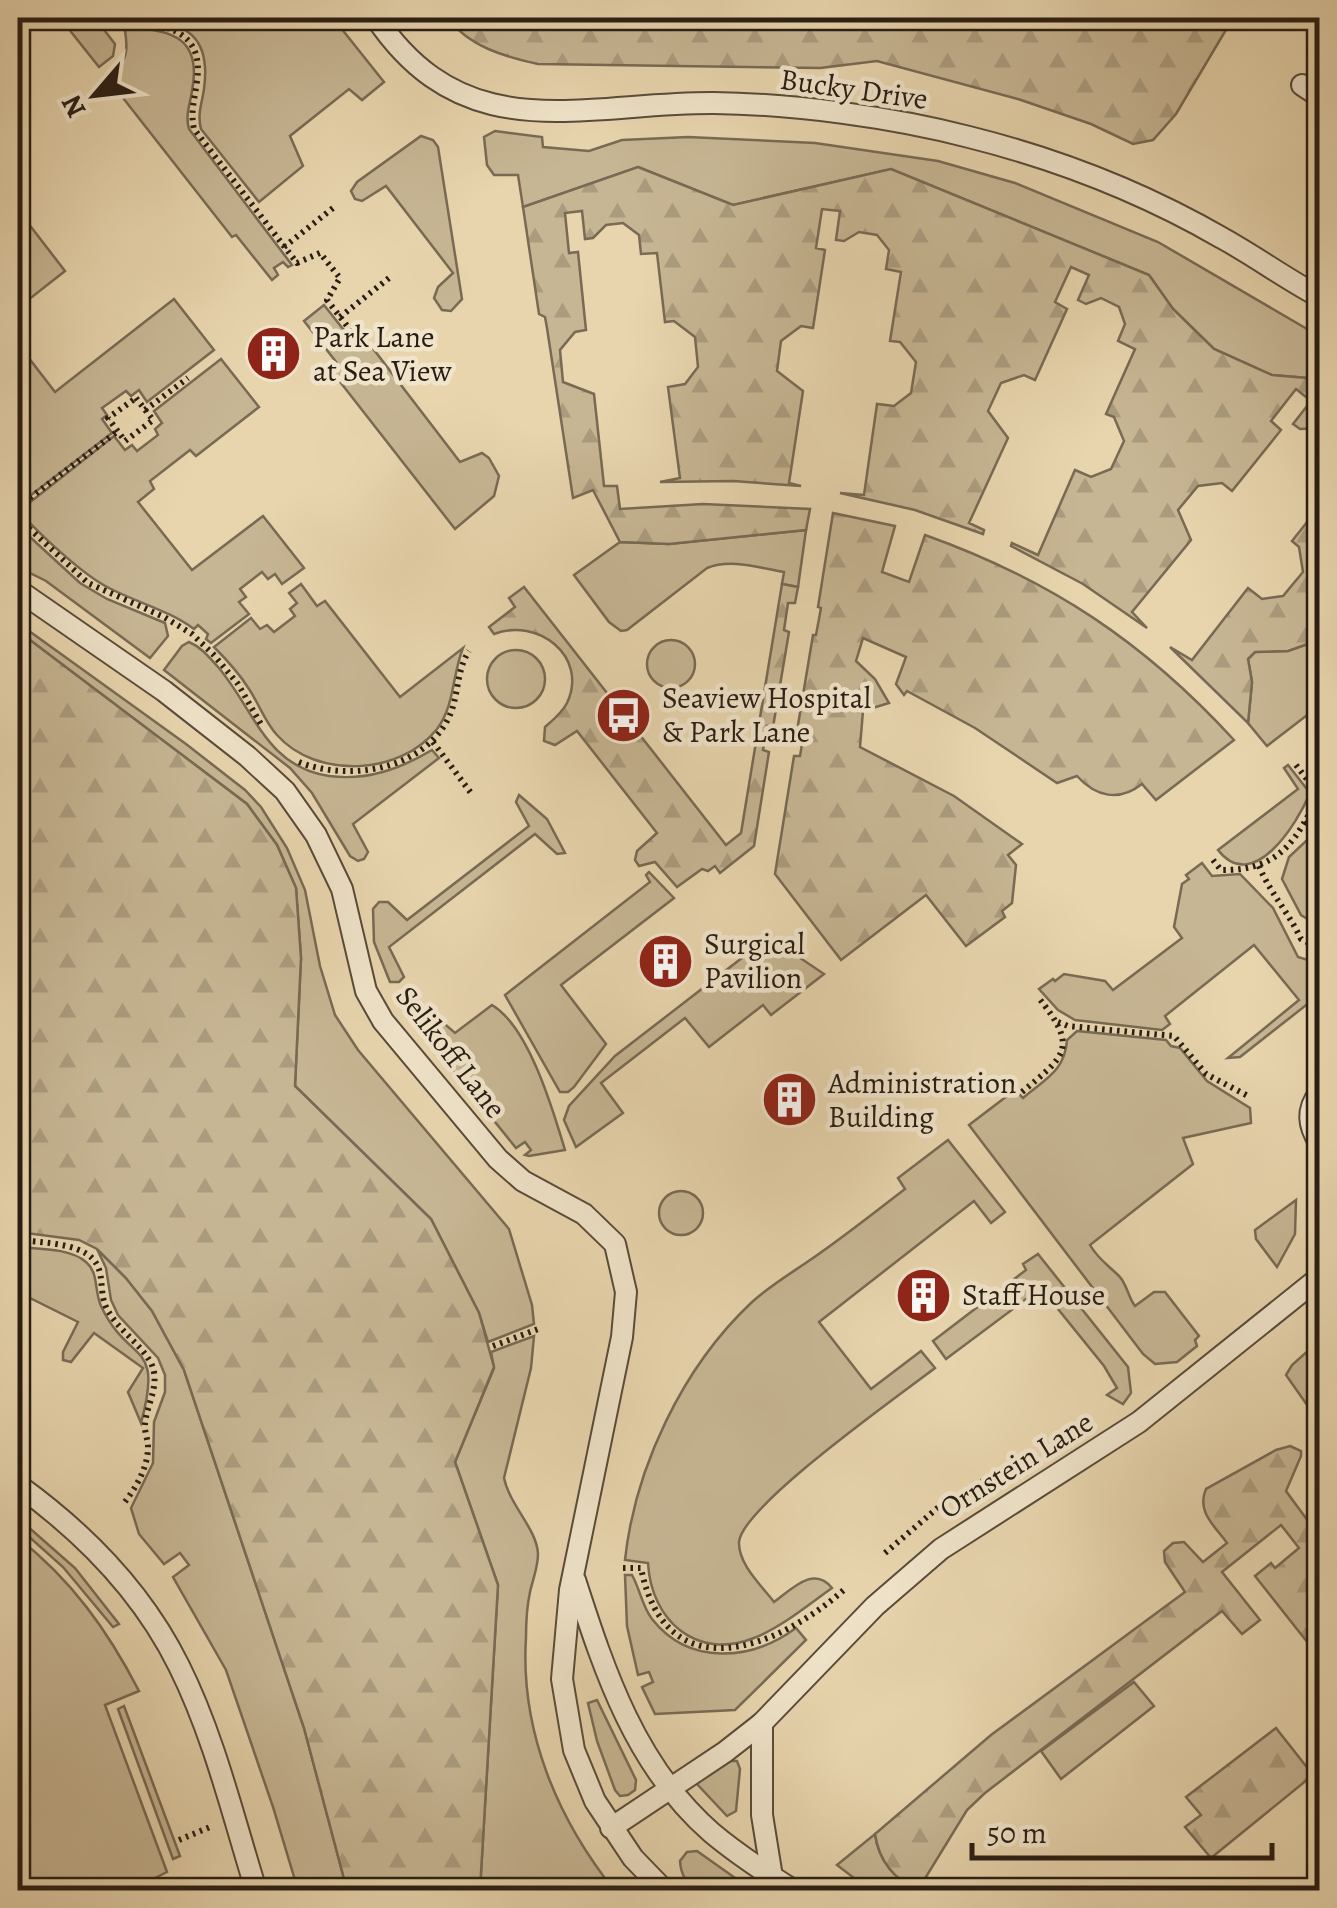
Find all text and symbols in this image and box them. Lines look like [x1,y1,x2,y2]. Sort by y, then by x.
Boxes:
north arrow [45,45,145,145]
street label: Bucky Drive [778,59,930,119]
text: N [52,88,95,124]
place label: Park Lane at Sea View [313,317,452,391]
building icon: Park Lane at Sea View [244,324,304,384]
place label: Seaview Hospital & Park Lane [662,678,871,752]
bus stop icon: Seaview Hospital & Park Lane [593,685,653,745]
place label: Surgical Pavilion [704,924,805,998]
building icon: Surgical Pavilion [635,931,695,991]
street label: Selikoff Lane [387,978,515,1126]
place label: Administration Building [827,1063,1016,1137]
building icon: Administration Building [759,1070,819,1130]
building icon: Staff House [893,1265,953,1325]
place label: Staff House [962,1275,1105,1315]
street label: Ornstein Lane [932,1402,1100,1528]
scale bar [972,1798,1272,1860]
text: 50 m [987,1813,1047,1853]

